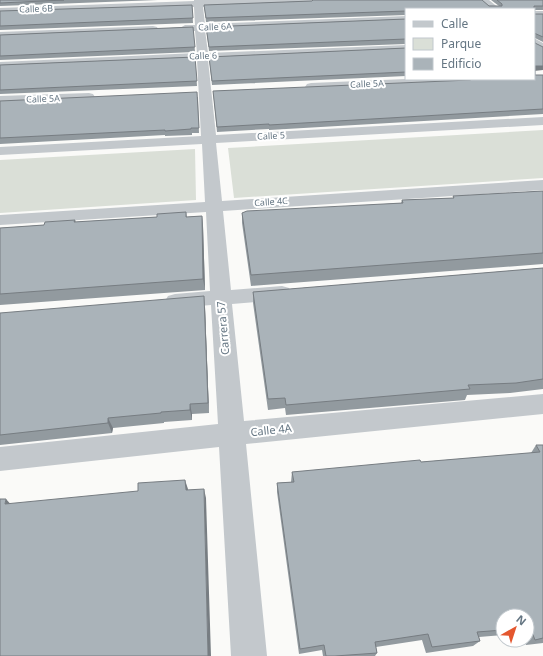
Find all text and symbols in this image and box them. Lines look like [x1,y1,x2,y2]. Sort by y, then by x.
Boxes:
street label: Calle 6B [19,1,53,16]
legend [405,8,535,80]
text: Calle [441,15,469,32]
street label: Calle 6A [198,19,232,34]
text: Parque [441,35,482,52]
street label: Calle 6 [189,49,217,62]
text: Edificio [441,55,482,72]
street label: Calle 5A [350,76,384,91]
street label: Calle 5A [26,91,60,106]
street label: Calle 5 [257,128,285,143]
street label: Calle 4C [254,194,289,209]
street label: Carrera 57 [213,300,232,356]
street label: Calle 4A [250,420,293,439]
north arrow [495,608,535,648]
text: N [513,611,530,628]

